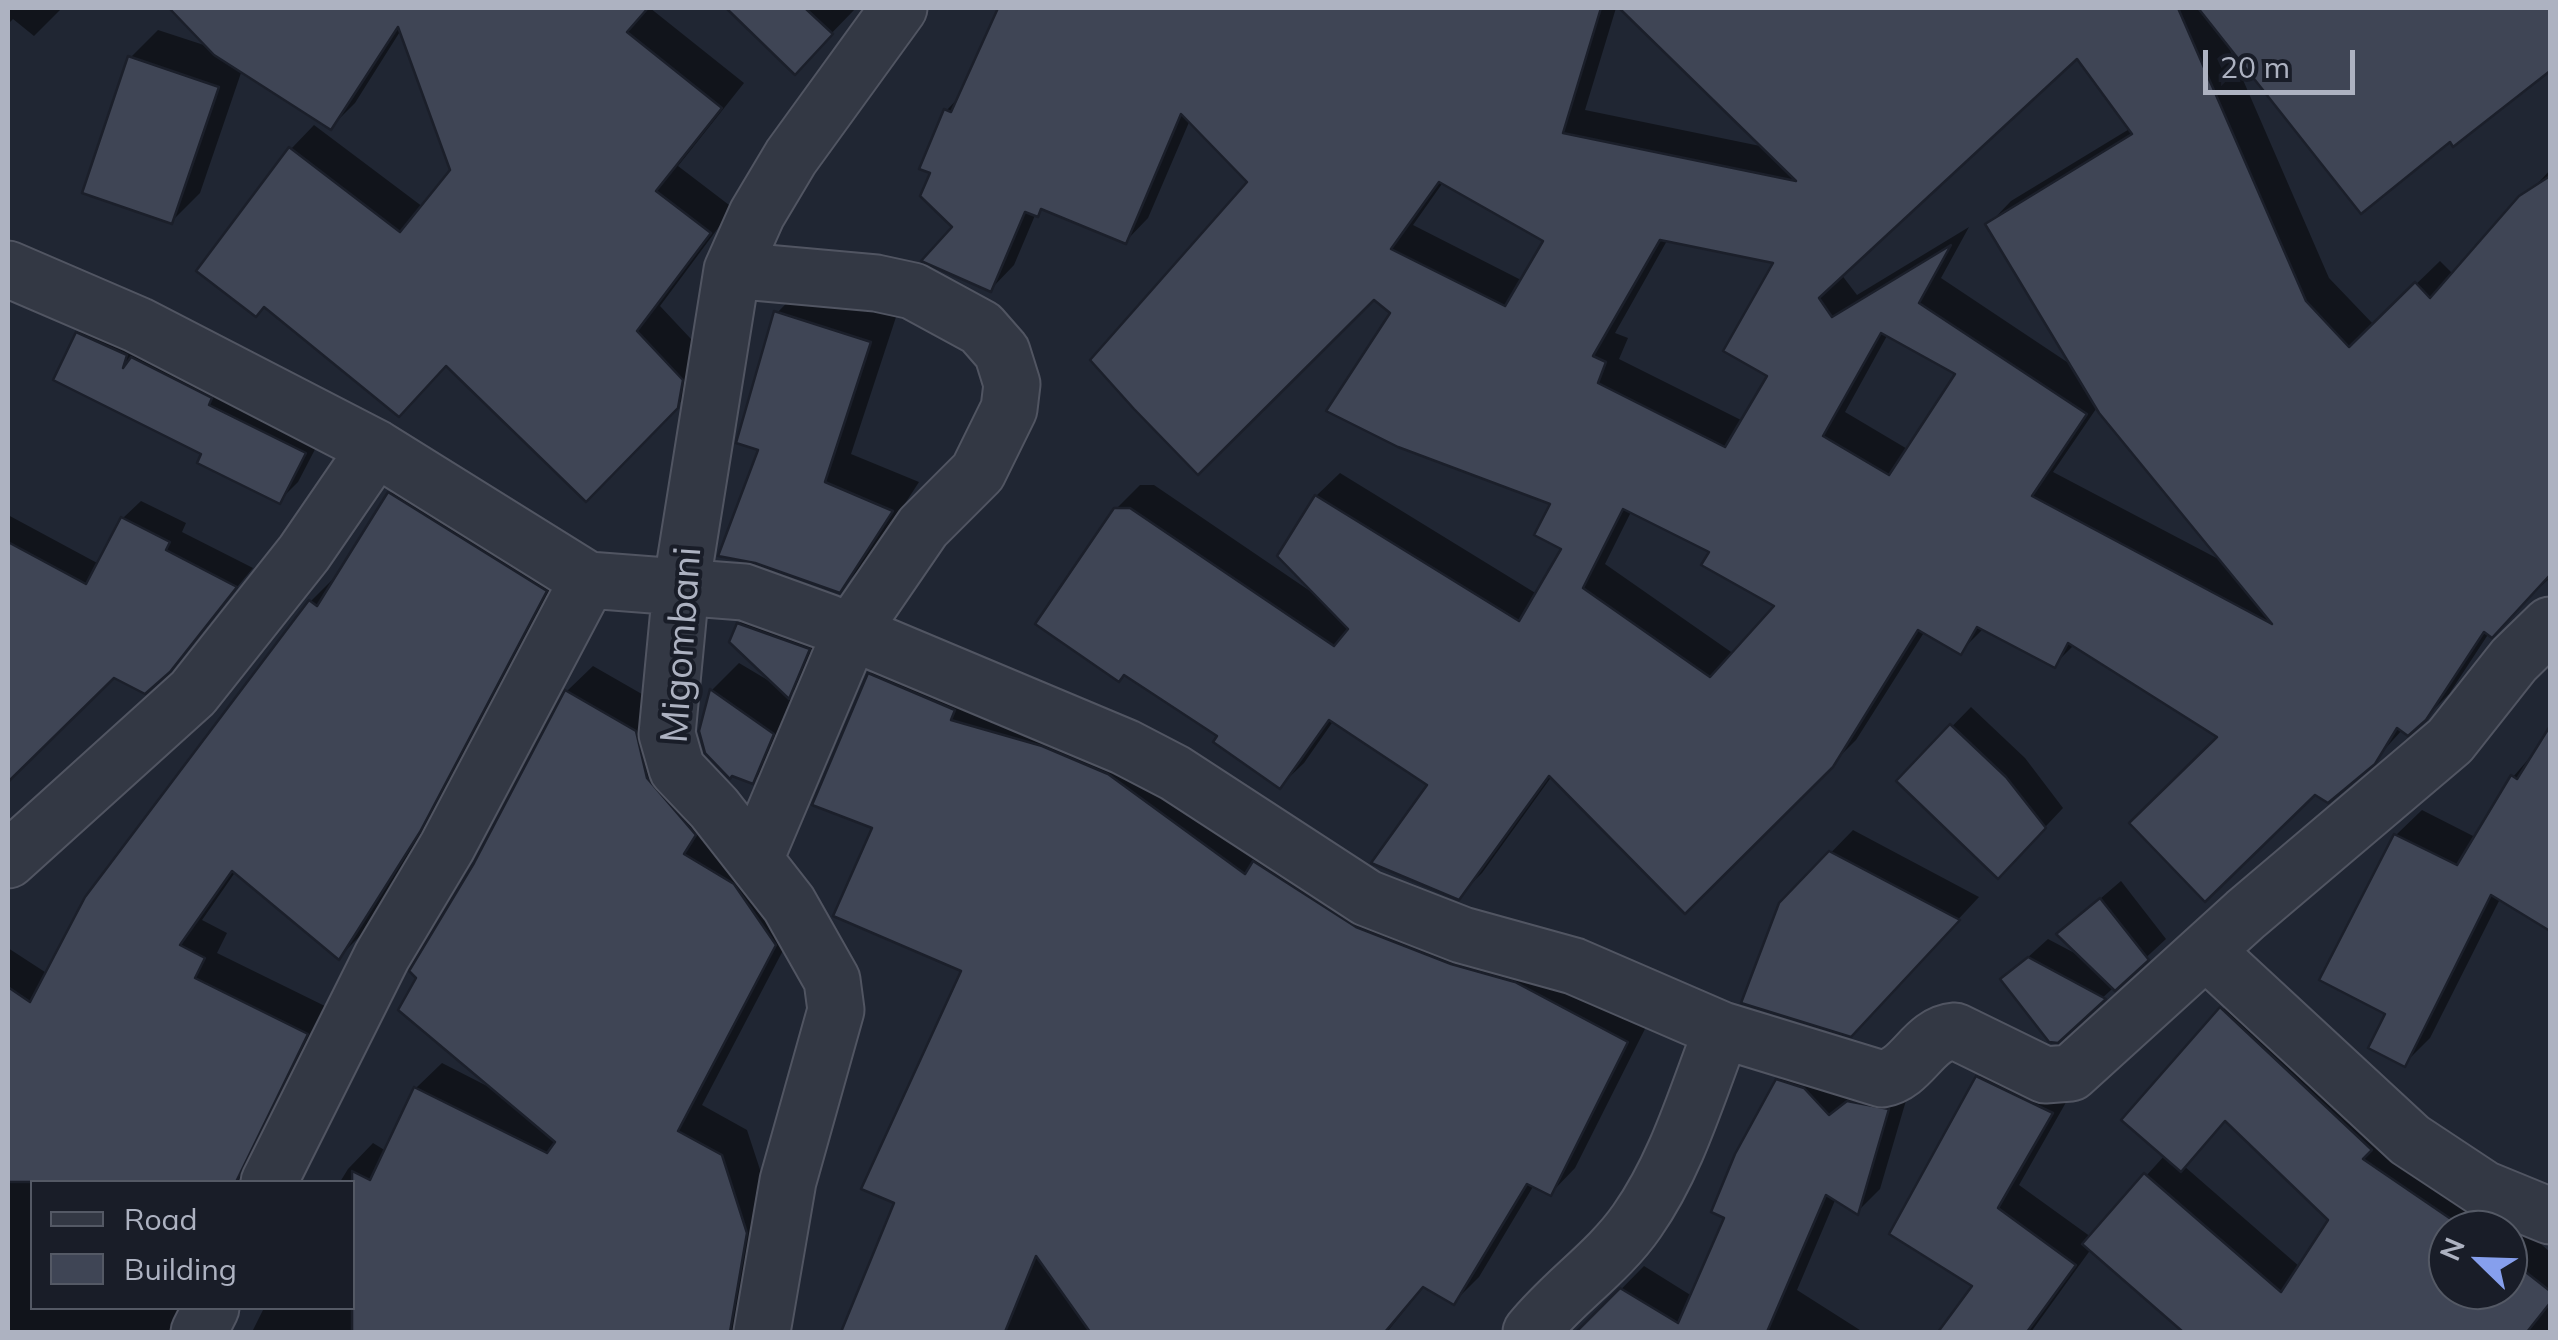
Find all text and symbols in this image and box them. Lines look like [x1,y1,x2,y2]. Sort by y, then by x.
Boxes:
scale bar [2208,30,2360,92]
text: 20 m [2220,48,2290,86]
street label: Migombani [652,545,712,745]
legend [30,1180,355,1310]
text: Road [124,1200,198,1238]
north arrow [2428,1210,2528,1310]
text: N [2432,1232,2472,1265]
text: Building [124,1250,237,1288]

